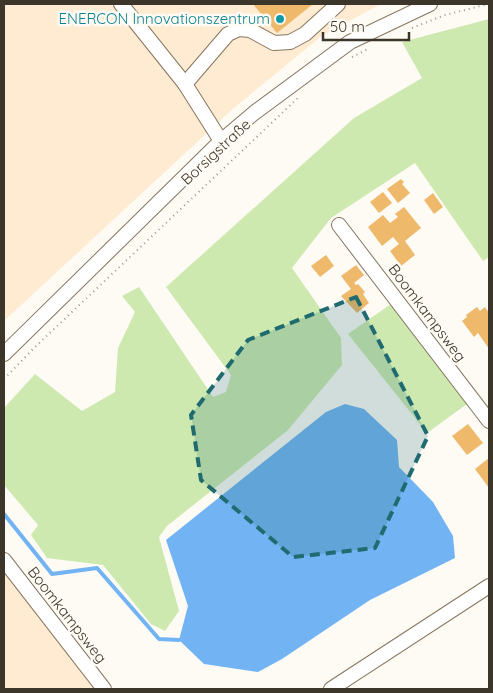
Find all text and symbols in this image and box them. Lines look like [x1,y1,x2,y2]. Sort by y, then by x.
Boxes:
place label: ENERCON Innovationszentrum [58,9,270,28]
scale bar [323,10,409,42]
marker: ENERCON Innovationszentrum [274,13,286,25]
text: 50 m [330,17,365,36]
street label: Borsigstraße [177,115,254,189]
street label: Boomkampsweg [384,260,470,365]
street label: Boomkampsweg [24,563,111,667]

